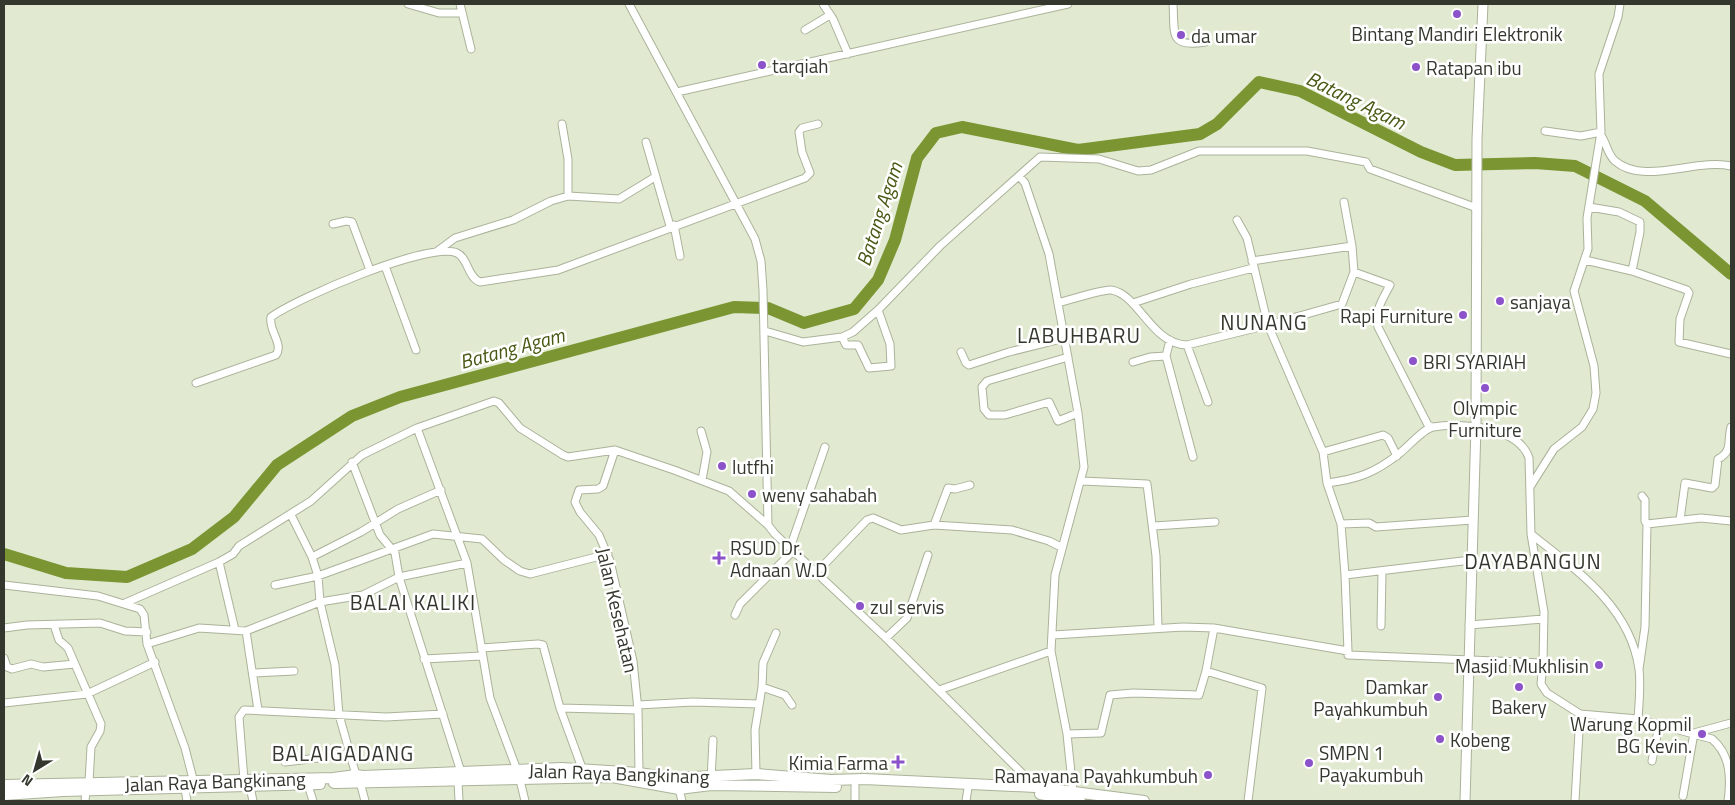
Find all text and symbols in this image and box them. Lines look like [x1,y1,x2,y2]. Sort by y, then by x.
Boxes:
marker: Bintang Mandiri Elektronik [1451,8,1463,20]
place label: Bintang Mandiri Elektronik [1351,19,1563,48]
place label: da umar [1191,21,1257,50]
marker: da umar [1175,29,1187,41]
place label: tarqiah [772,51,828,80]
place label: Ratapan ibu [1426,53,1522,82]
marker: tarqiah [756,59,768,71]
marker: Ratapan ibu [1410,61,1422,73]
water label: Batang Agam [1301,63,1411,138]
water label: Batang Agam [848,158,910,270]
place label: sanjaya [1510,287,1571,316]
marker: sanjaya [1494,295,1506,307]
place label: Rapi Furniture [1340,301,1453,330]
district label: NUNANG [1220,306,1308,338]
marker: Rapi Furniture [1457,309,1469,321]
water label: Batang Agam [456,319,568,377]
district label: LABUHBARU [1017,319,1141,351]
place label: BRI SYARIAH [1423,347,1526,376]
marker: BRI SYARIAH [1407,355,1419,367]
marker: Olympic Furniture [1479,382,1491,394]
place label: Olympic Furniture [1448,393,1522,444]
place label: lutfhi [732,452,774,481]
marker: lutfhi [716,460,728,472]
place label: weny sahabah [762,480,877,509]
marker: weny sahabah [746,488,758,500]
place label: RSUD Dr. Adnaan W.D [730,533,827,584]
street label: Jalan Kesehatan [589,544,647,676]
district label: DAYABANGUN [1464,545,1602,577]
marker: RSUD Dr. Adnaan W.D [712,551,726,565]
district label: BALAI KALIKI [350,586,476,618]
place label: zul servis [870,592,945,621]
marker: zul servis [854,600,866,612]
place label: Masjid Mukhlisin [1455,651,1589,680]
marker: Masjid Mukhlisin [1593,659,1605,671]
place label: Damkar Payahkumbuh [1313,672,1428,723]
marker: Bakery [1513,681,1525,693]
marker: Damkar Payahkumbuh [1432,691,1444,703]
place label: Bakery [1491,692,1547,721]
place label: Warung Kopmil BG Kevin. [1570,709,1692,760]
place label: Kobeng [1450,725,1510,754]
marker: Warung Kopmil BG Kevin. [1696,728,1708,740]
marker: Kobeng [1434,733,1446,745]
district label: BALAIGADANG [272,737,414,769]
place label: SMPN 1 Payakumbuh [1319,738,1423,789]
north arrow [10,745,60,795]
place label: Kimia Farma [788,748,888,777]
street label: Jalan Raya Bangkinang [528,755,710,791]
marker: Kimia Farma [892,756,904,768]
marker: SMPN 1 Payakumbuh [1303,757,1315,769]
place label: Ramayana Payahkumbuh [994,761,1198,790]
street label: Jalan Raya Bangkinang [124,763,306,799]
text: N [17,769,37,792]
marker: Ramayana Payahkumbuh [1202,769,1214,781]

